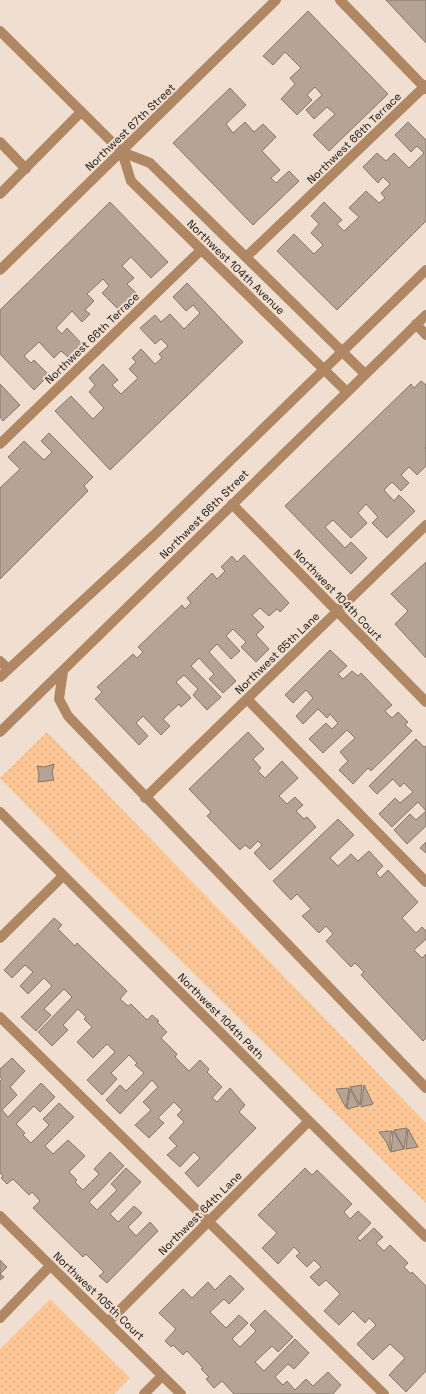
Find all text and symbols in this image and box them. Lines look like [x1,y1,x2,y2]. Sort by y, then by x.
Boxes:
street label: Northwest 67th Street [82,80,178,174]
street label: Northwest 66th Terrace [304,89,404,187]
street label: Northwest 104th Avenue [184,217,288,317]
street label: Northwest 66th Terrace [42,289,142,387]
street label: Northwest 66th Street [156,466,252,562]
street label: Northwest 104th Court [291,546,385,644]
street label: Northwest 65th Lane [232,609,322,697]
street label: Northwest 104th Path [175,970,267,1062]
street label: Northwest 64th Lane [155,1168,245,1258]
street label: Northwest 105th Court [50,1249,148,1343]

